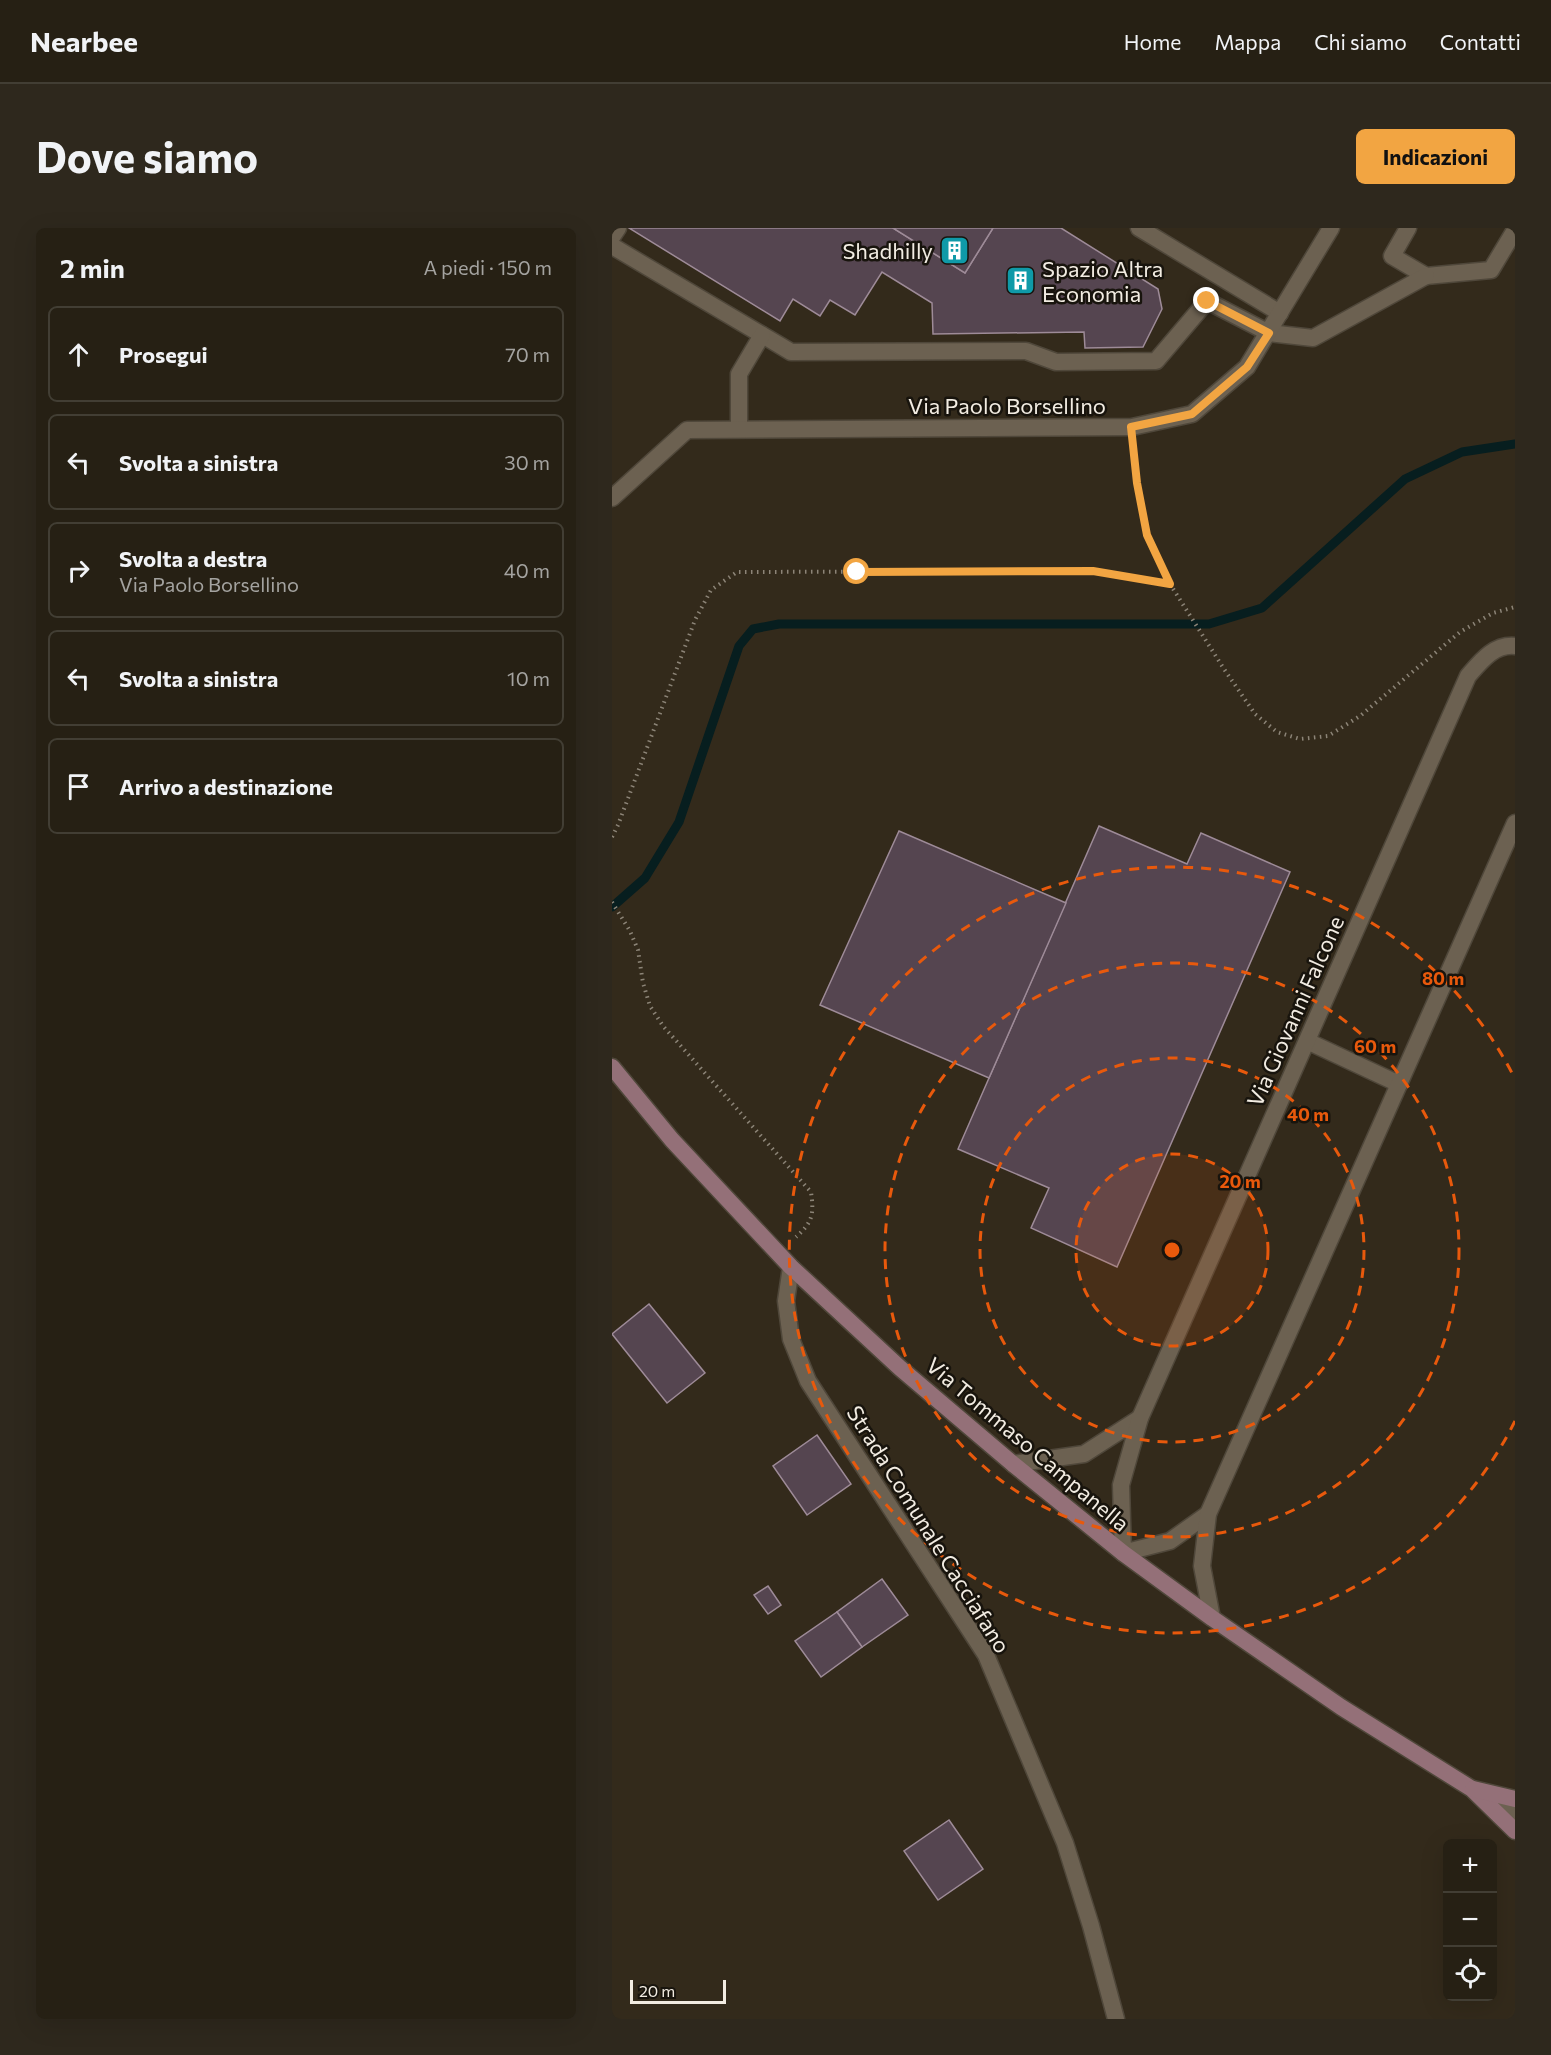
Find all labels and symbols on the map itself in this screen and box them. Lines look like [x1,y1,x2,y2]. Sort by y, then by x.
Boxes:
building icon: Shadhilly [938,234,970,266]
place label: Shadhilly [842,237,933,264]
place label: Spazio Altra Economia [1042,255,1163,307]
building icon: Spazio Altra Economia [1005,265,1037,297]
route end [1193,287,1219,313]
street label: Via Paolo Borsellino [908,392,1106,419]
route start [843,558,869,584]
street label: Via Giovanni Falcone [1241,911,1349,1111]
text: 80 m [1422,967,1464,989]
text: 60 m [1354,1035,1396,1057]
text: 40 m [1287,1103,1329,1125]
text: 20 m [1219,1170,1261,1192]
centre of rings [1162,1240,1182,1260]
street label: Via Tommaso Campanella [921,1351,1135,1537]
street label: Strada Comunale Cacciafano [842,1400,1016,1658]
scale bar [630,1977,726,2004]

